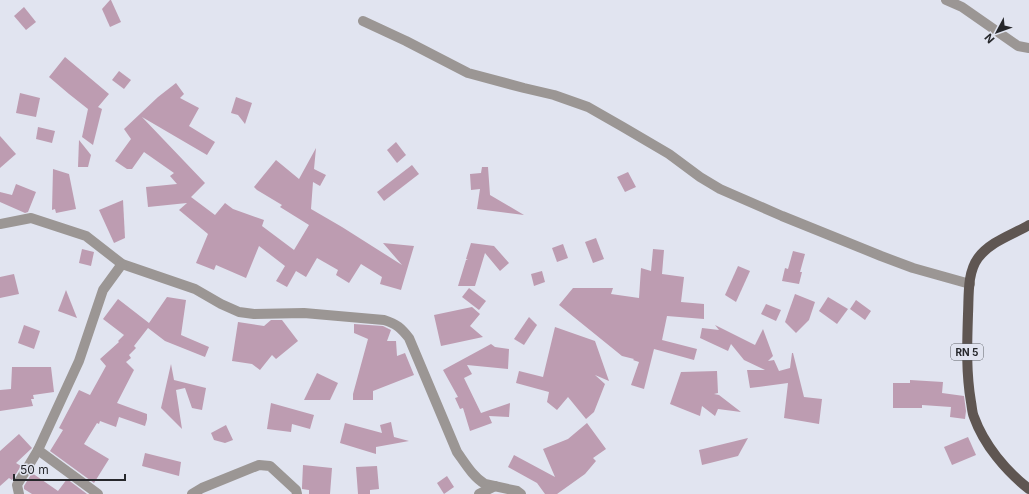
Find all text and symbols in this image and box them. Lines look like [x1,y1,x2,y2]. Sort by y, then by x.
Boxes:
north arrow [977,12,1017,52]
text: N [981,31,997,46]
road number: RN 5 [951,344,983,360]
scale bar [14,456,125,482]
text: 50 m [20,462,49,477]

